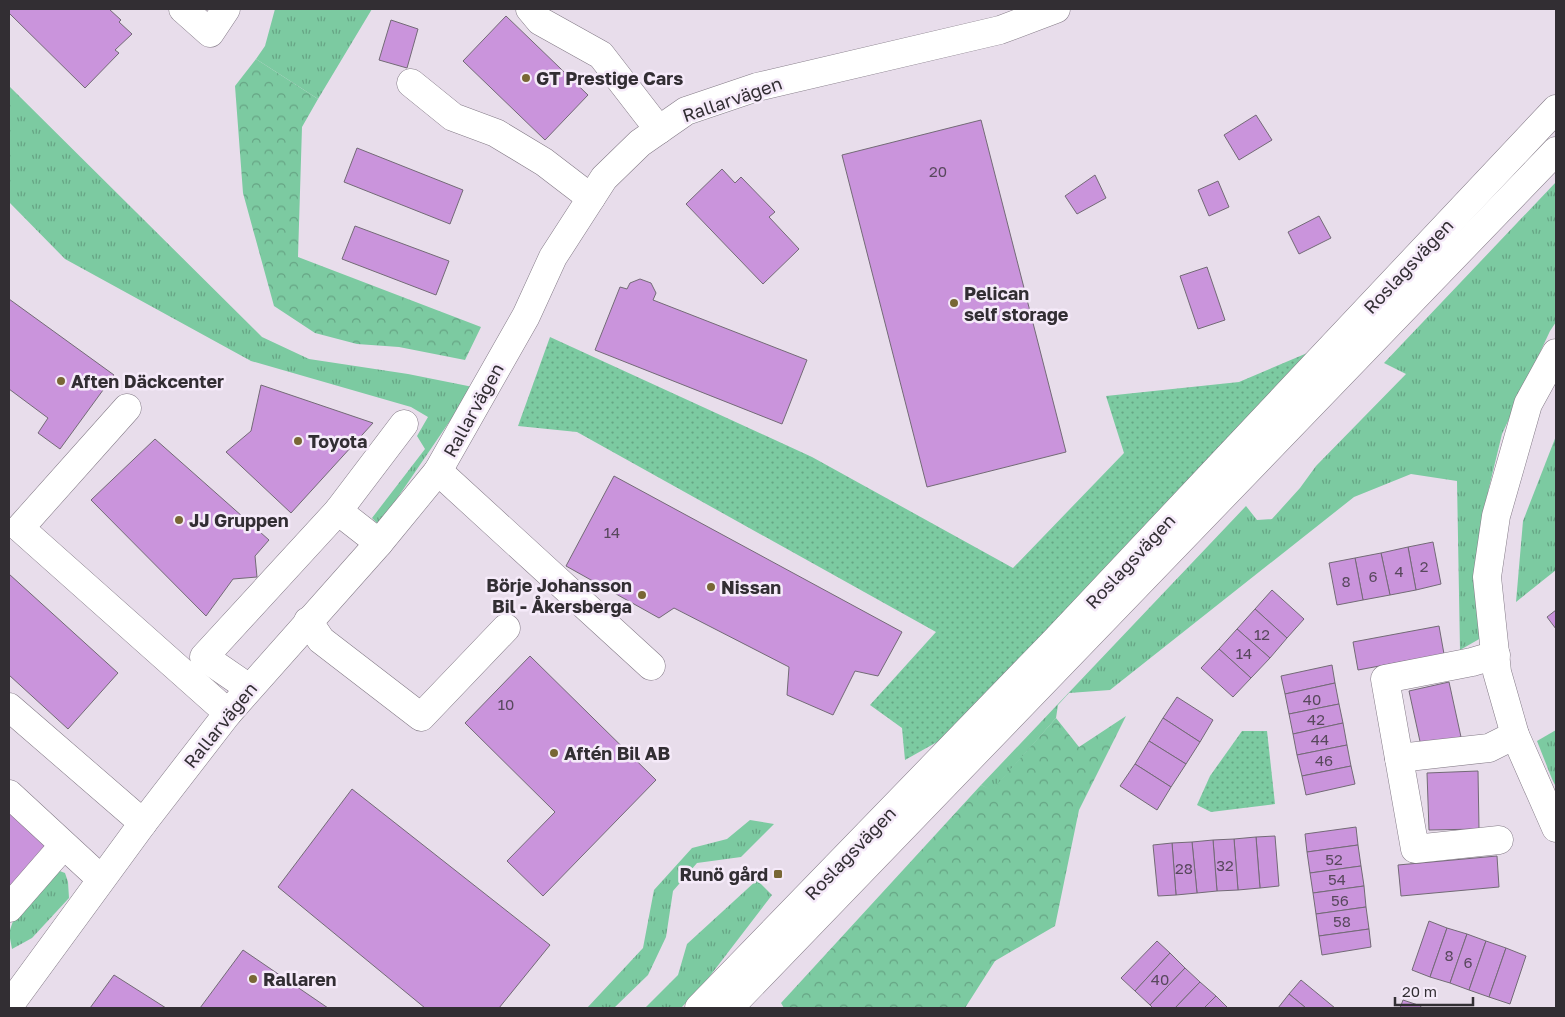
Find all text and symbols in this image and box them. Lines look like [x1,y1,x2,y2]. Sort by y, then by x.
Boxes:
place label: GT Prestige Cars [536,67,683,89]
marker: GT Prestige Cars [520,72,532,84]
street label: Rallarvägen [679,72,785,126]
house number: 20 [929,162,947,180]
street label: Roslagsvägen [1359,214,1457,318]
place label: Pelican self storage [964,282,1069,325]
marker: Pelican self storage [948,297,960,309]
street label: Rallarvägen [438,359,508,461]
place label: Aften Däckcenter [71,370,224,392]
marker: Aften Däckcenter [55,375,67,387]
place label: Toyota [308,430,367,452]
marker: Toyota [292,435,304,447]
place label: JJ Gruppen [189,509,289,531]
street label: Roslagsvägen [1081,509,1179,613]
marker: JJ Gruppen [173,514,185,526]
house number: 14 [604,523,620,541]
house number: 2 [1420,557,1428,575]
house number: 4 [1394,562,1404,580]
house number: 6 [1368,567,1378,585]
house number: 8 [1341,572,1351,590]
place label: Börje Johansson Bil - Åkersberga [486,574,632,617]
place label: Nissan [721,576,781,598]
marker: Nissan [705,581,717,593]
marker: Börje Johansson Bil - Åkersberga [636,589,648,601]
house number: 12 [1254,625,1270,643]
house number: 14 [1236,644,1252,662]
street label: Rallarvägen [179,678,261,772]
house number: 40 [1303,690,1321,708]
house number: 10 [498,695,514,713]
house number: 42 [1307,710,1325,728]
house number: 44 [1311,730,1329,748]
place label: Aftén Bil AB [564,742,671,764]
marker: Aftén Bil AB [548,747,560,759]
house number: 46 [1315,751,1333,769]
street label: Roslagsvägen [800,802,900,904]
house number: 52 [1325,850,1343,868]
house number: 32 [1216,856,1234,874]
house number: 28 [1175,859,1193,877]
place label: Runö gård [680,863,768,885]
marker: Runö gård [772,868,784,880]
house number: 54 [1328,870,1346,888]
house number: 56 [1331,891,1349,909]
house number: 58 [1333,912,1351,930]
house number: 8 [1444,946,1454,964]
house number: 6 [1463,953,1473,971]
place label: Rallaren [263,968,337,990]
house number: 40 [1151,970,1169,988]
marker: Rallaren [247,973,259,985]
scale bar [1395,974,1472,1006]
text: 20 m [1402,982,1437,1000]

